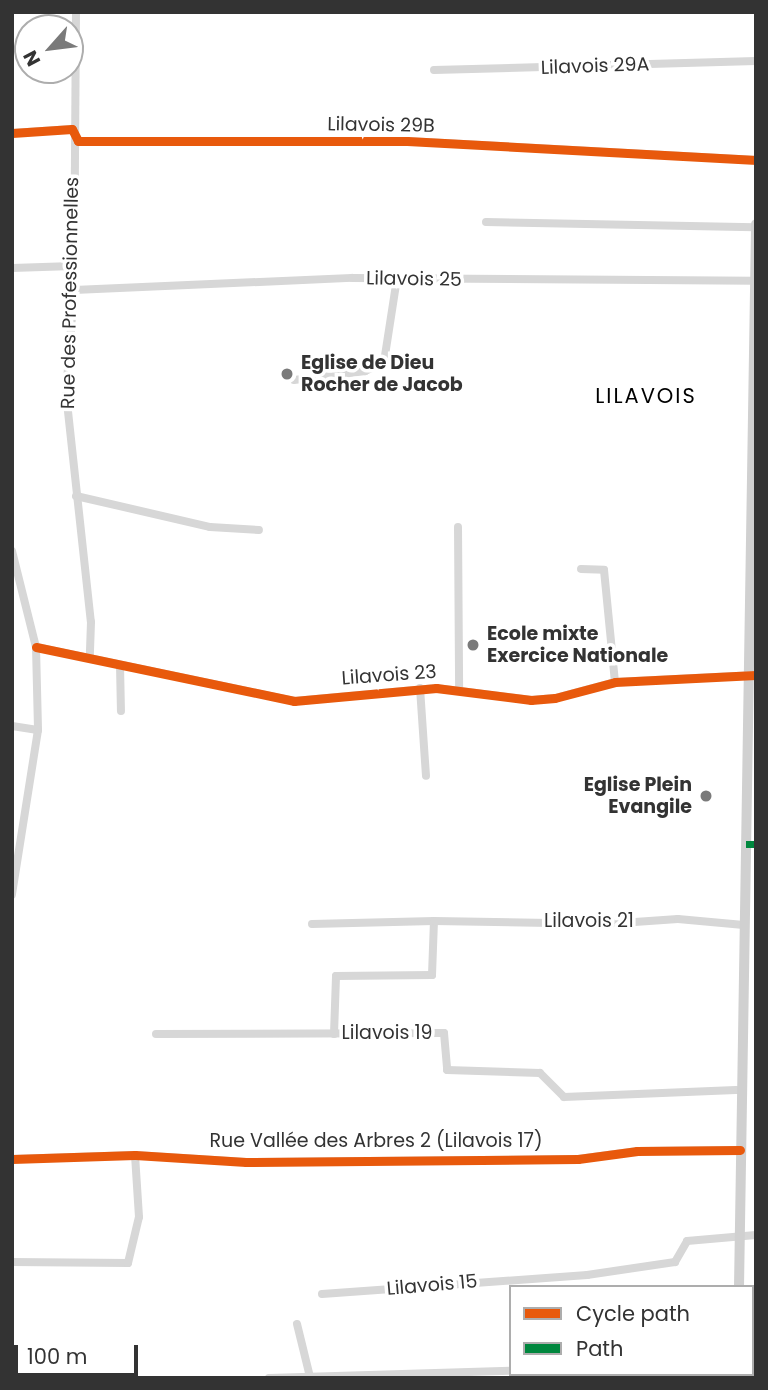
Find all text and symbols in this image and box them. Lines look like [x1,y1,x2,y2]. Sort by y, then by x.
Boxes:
north arrow [14,14,84,84]
text: N [17,46,47,71]
street label: Lilavois 29A [540,53,650,79]
street label: Lilavois 29B [327,113,435,137]
street label: Rue des Professionnelles [57,177,83,409]
street label: Lilavois 25 [366,267,462,291]
place label: Eglise de Dieu Rocher de Jacob [301,352,463,396]
marker: Eglise de Dieu Rocher de Jacob [279,366,295,382]
district label: LILAVOIS [596,383,696,409]
place label: Ecole mixte Exercice Nationale [487,623,668,667]
marker: Ecole mixte Exercice Nationale [465,637,481,653]
street label: Lilavois 23 [341,660,437,690]
place label: Eglise Plein Evangile [584,774,692,818]
marker: Eglise Plein Evangile [698,788,714,804]
street label: Lilavois 21 [544,910,634,932]
street label: Lilavois 19 [342,1022,432,1044]
street label: Rue Vallée des Arbres 2 (Lilavois 17) [209,1130,543,1152]
street label: Lilavois 15 [386,1270,478,1300]
legend [509,1285,754,1376]
text: Cycle path [576,1299,690,1328]
scale bar [18,1330,142,1374]
text: Path [576,1334,623,1363]
text: 100 m [27,1342,87,1371]

